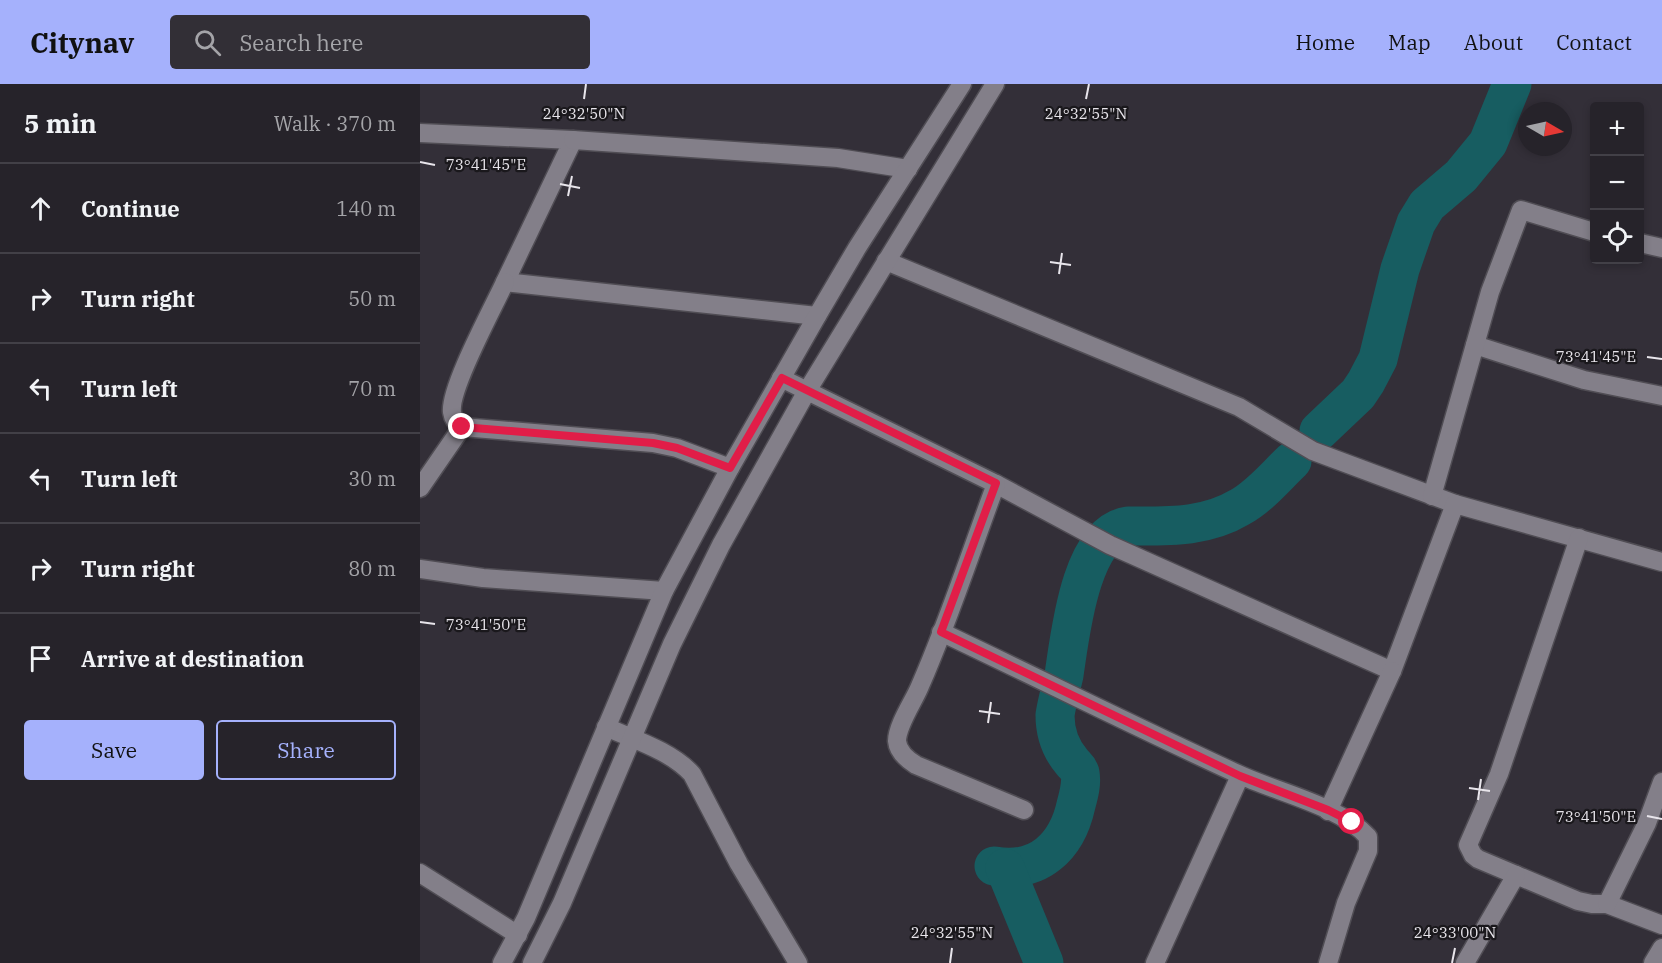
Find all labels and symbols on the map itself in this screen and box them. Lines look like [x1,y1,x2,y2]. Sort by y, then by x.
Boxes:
north arrow [1518,102,1572,156]
text: 24°32'50"N [543,104,625,123]
text: 24°32'55"N [1045,104,1127,123]
text: 73°41'45"E [446,155,526,174]
text: 73°41'45"E [1556,347,1636,366]
route end [448,413,474,439]
text: 73°41'50"E [446,615,526,634]
text: 73°41'50"E [1556,807,1636,826]
route start [1338,808,1364,834]
text: 24°32'55"N [911,923,993,942]
text: 24°33'00"N [1414,923,1496,942]

